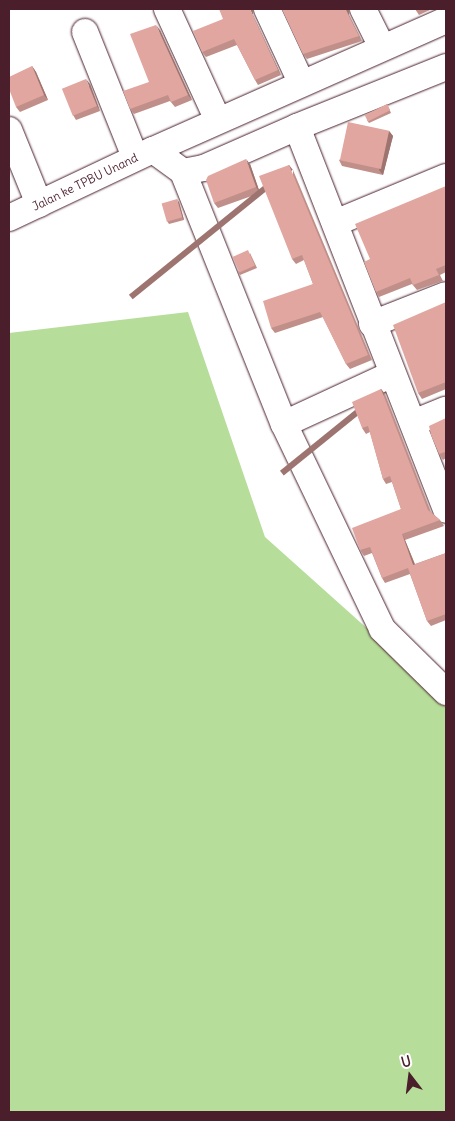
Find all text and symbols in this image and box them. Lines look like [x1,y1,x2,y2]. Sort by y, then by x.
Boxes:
street label: Jalan ke TPBU Unand [30,150,140,214]
north arrow [385,1051,435,1101]
text: U [399,1052,413,1071]

